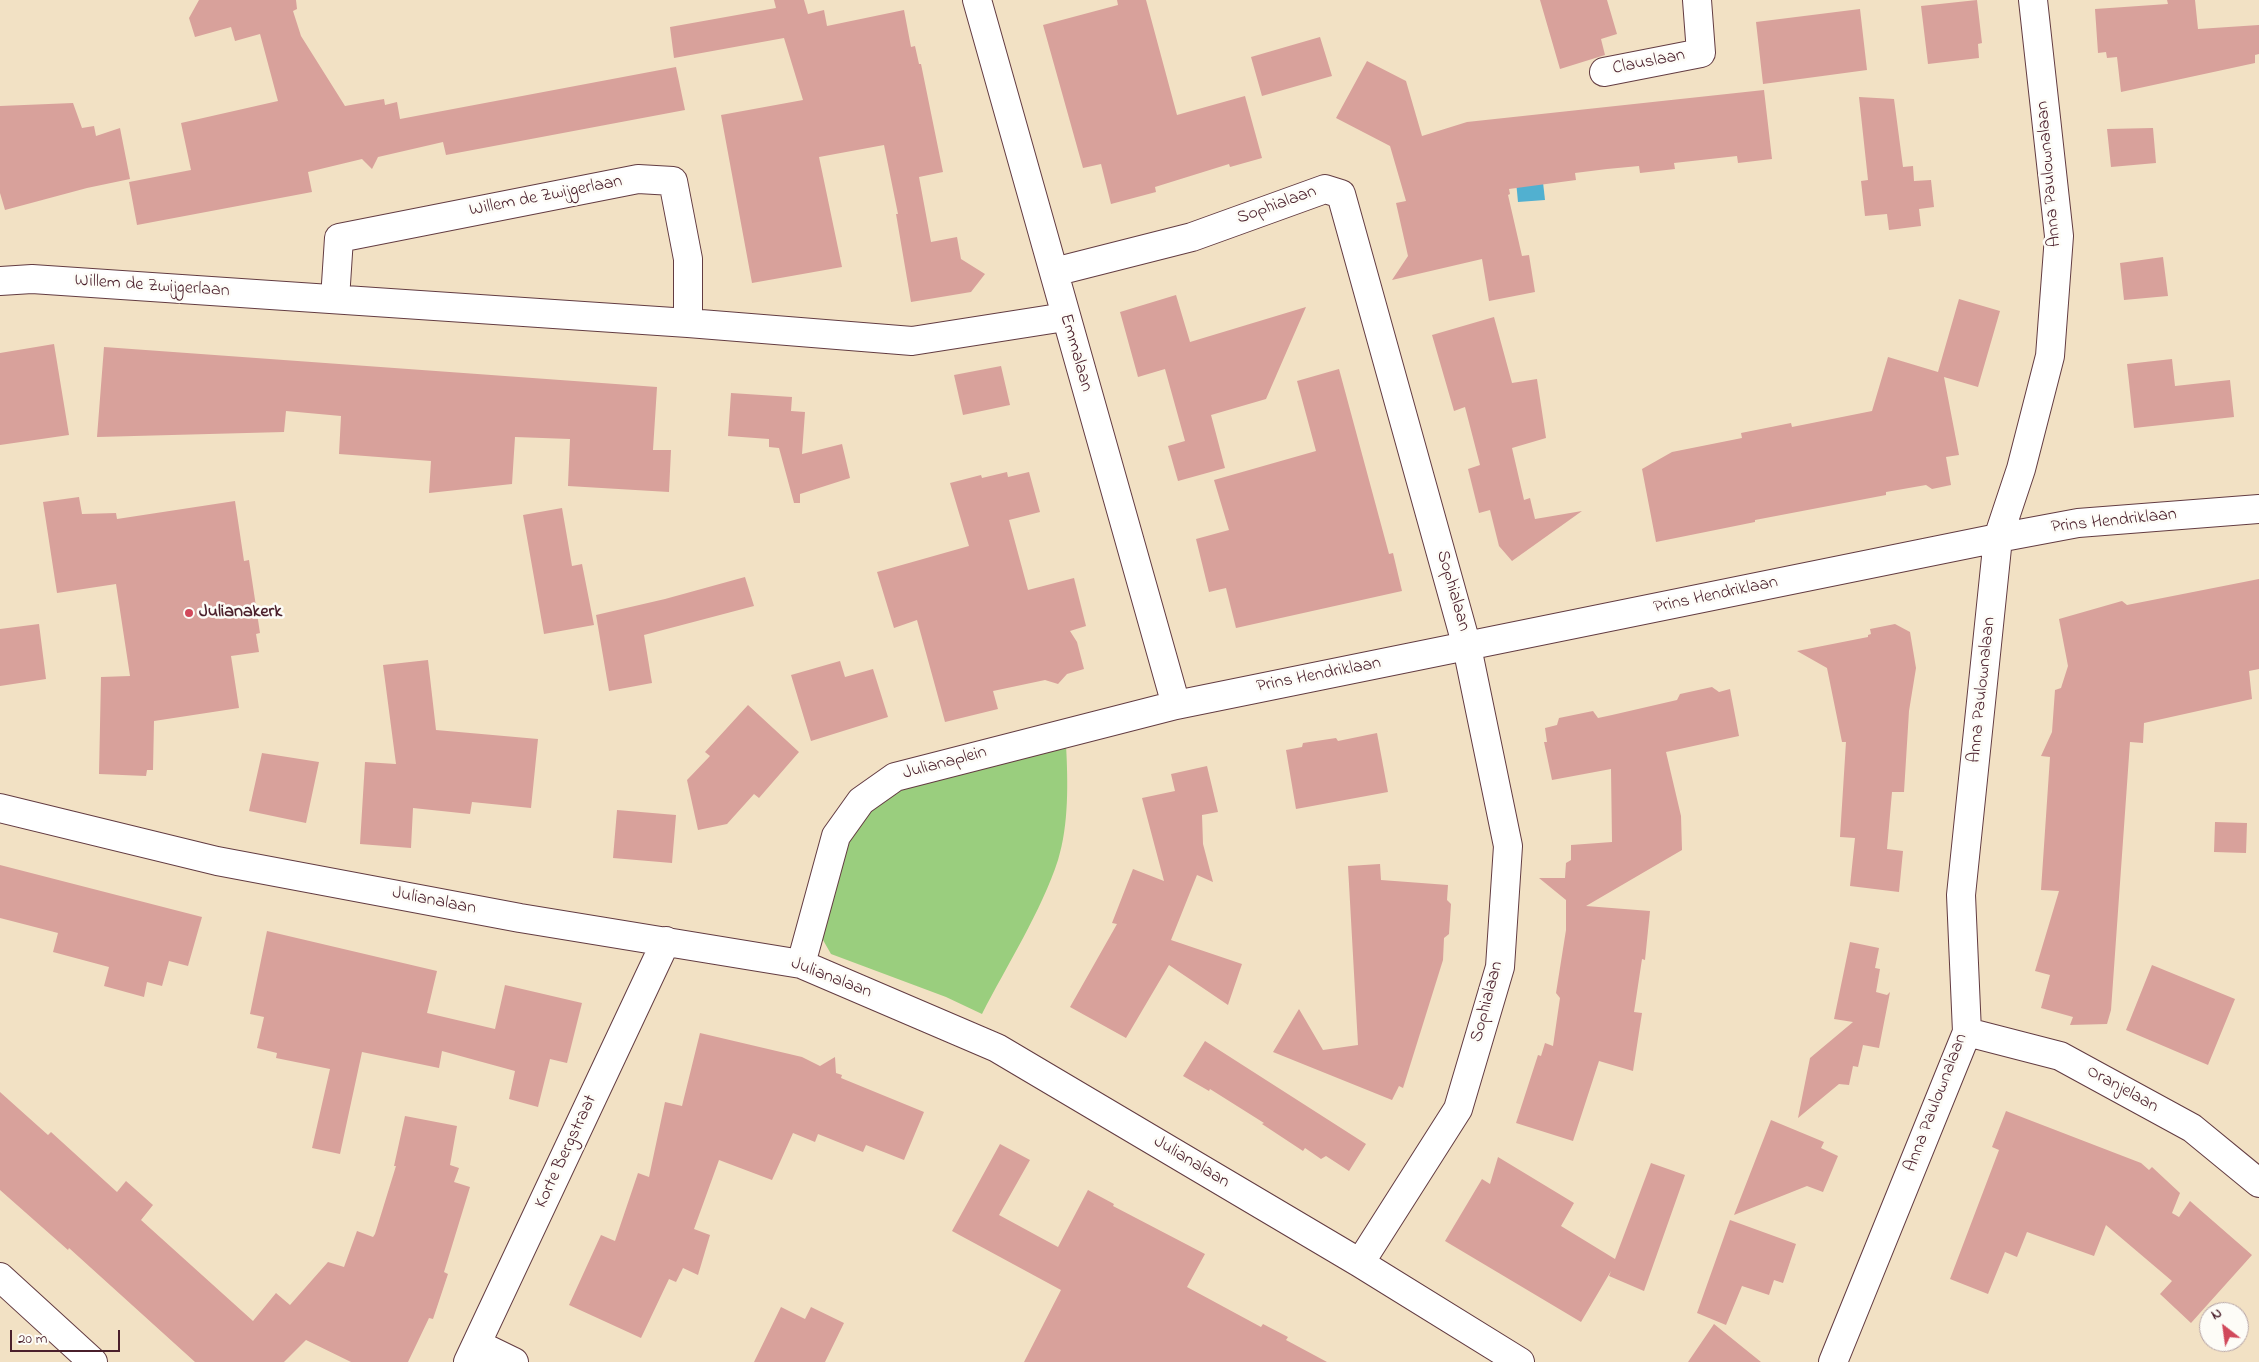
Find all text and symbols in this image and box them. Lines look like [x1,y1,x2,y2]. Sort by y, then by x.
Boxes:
street label: Clauslaan [1611,45,1687,81]
street label: Anna Paulownalaan [2033,100,2067,248]
street label: Willem de Zwijgerlaan [468,172,624,222]
street label: Sophialaan [1234,182,1320,230]
street label: Willem de Zwijgerlaan [74,271,230,303]
street label: Emmalaan [1054,312,1096,394]
street label: Prins Hendriklaan [2050,505,2178,539]
street label: Sophialaan [1430,548,1474,634]
street label: Prins Hendriklaan [1652,572,1780,620]
place label: Julianakerk [199,602,282,624]
marker: Julianakerk [183,607,195,619]
street label: Anna Paulownalaan [1965,616,2001,764]
street label: Prins Hendriklaan [1255,653,1383,699]
street label: Julianaplein [901,742,989,786]
street label: Julianalaan [390,883,478,921]
street label: Julianalaan [787,954,875,1004]
street label: Sophialaan [1467,959,1509,1045]
street label: Anna Paulownalaan [1901,1031,1973,1175]
street label: Oranjelaan [2082,1061,2162,1119]
street label: Korte Bergstraat [531,1092,603,1212]
street label: Julianalaan [1149,1132,1233,1194]
north arrow [2199,1302,2249,1352]
text: N [2207,1303,2226,1326]
scale bar [12,1320,122,1352]
text: 20 m [18,1328,47,1350]

